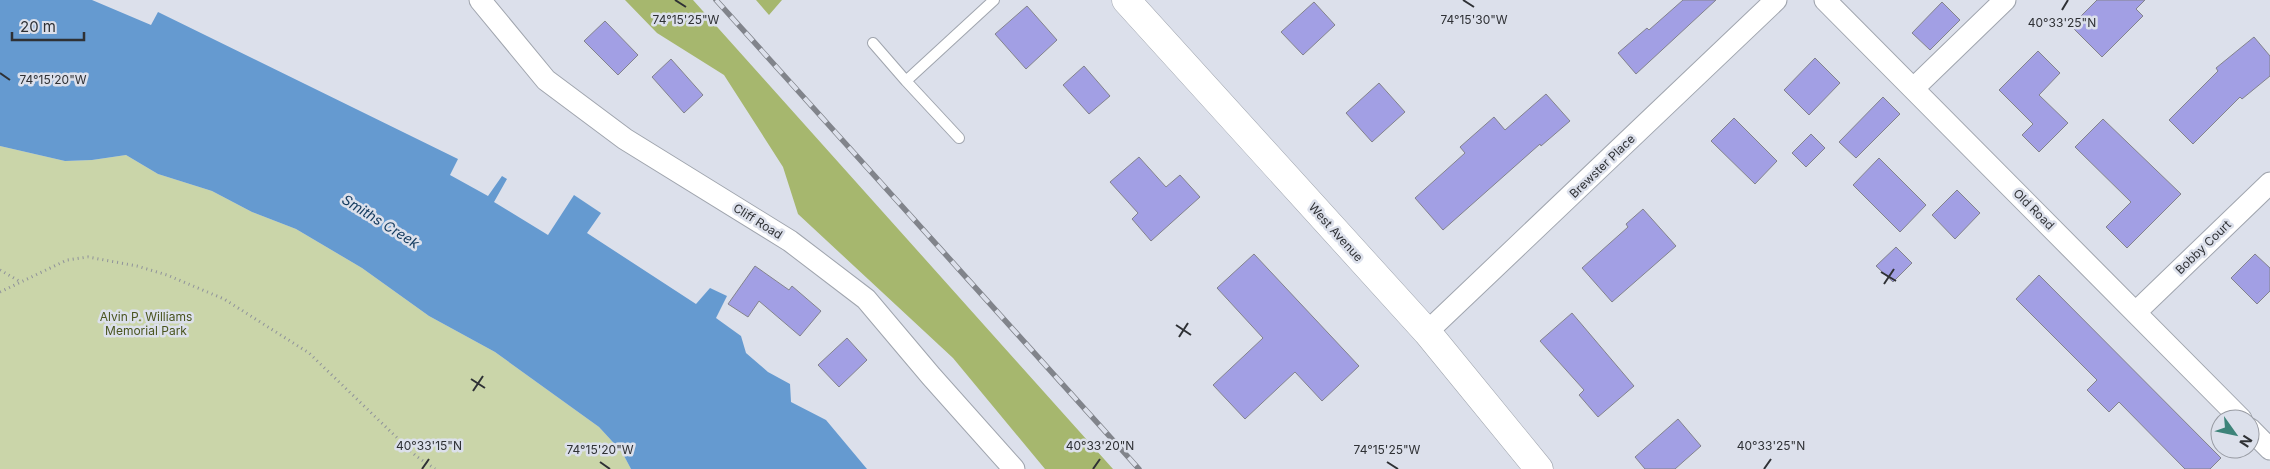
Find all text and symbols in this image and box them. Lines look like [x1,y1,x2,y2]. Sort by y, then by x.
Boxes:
scale bar [12,10,85,42]
text: 74°15'25"W [653,12,720,27]
text: 74°15'30"W [1440,12,1508,27]
text: 40°33'25"N [2028,15,2096,30]
text: 20 m [20,17,56,36]
text: 74°15'20"W [19,72,87,87]
street label: Brewster Place [1566,131,1638,201]
street label: Old Road [2010,185,2058,233]
water label: Smiths Creek [339,190,423,252]
street label: West Avenue [1306,199,1366,265]
street label: Cliff Road [731,200,785,242]
street label: Bobby Court [2172,217,2234,277]
park label: Alvin P. Williams Memorial Park [100,309,192,338]
north arrow [2210,409,2260,459]
text: N [2236,432,2256,450]
text: 40°33'15"N [396,438,462,453]
text: 40°33'20"N [1066,438,1134,453]
text: 40°33'25"N [1737,438,1805,453]
text: 74°15'20"W [566,442,634,457]
text: 74°15'25"W [1354,442,1421,457]

